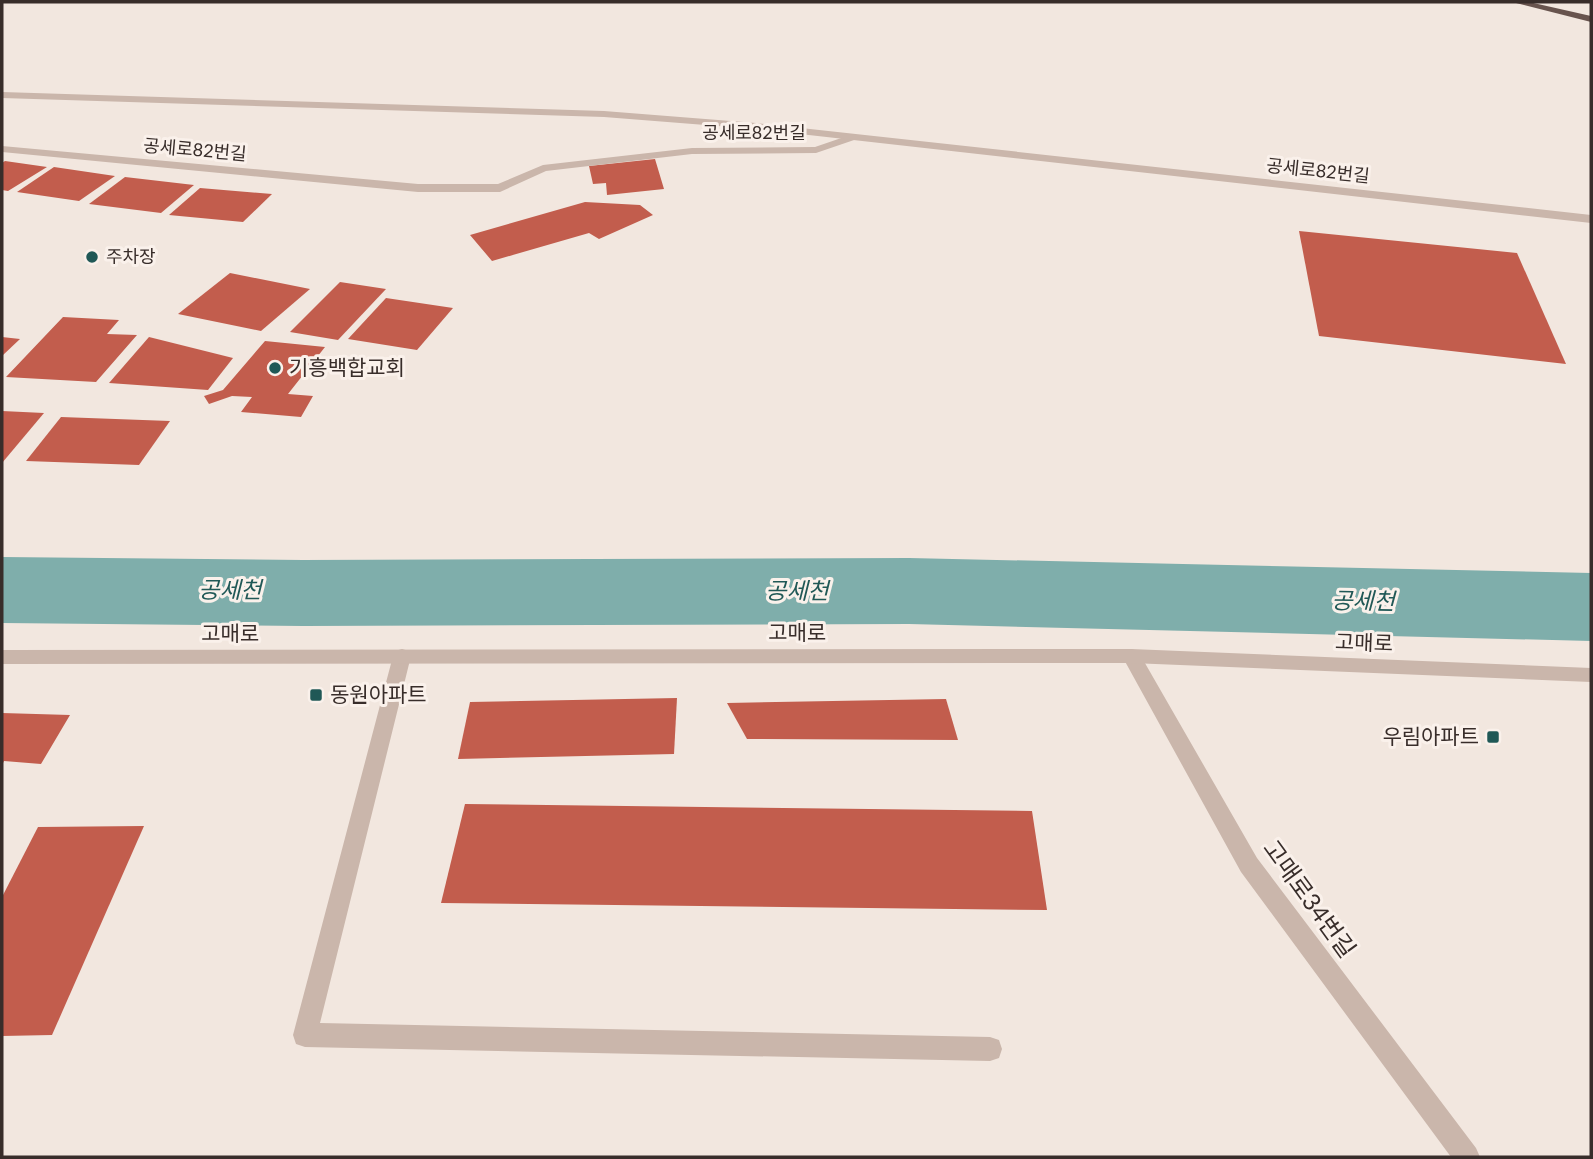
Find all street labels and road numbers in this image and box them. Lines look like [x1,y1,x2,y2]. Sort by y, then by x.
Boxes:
street label: 공세로82번길 [702,121,806,143]
street label: 공세로82번길 [142,134,248,164]
street label: 공세로82번길 [1265,154,1371,186]
street label: 고매로 [768,619,826,644]
street label: 고매로 [201,620,259,645]
street label: 고매로 [1335,628,1393,655]
street label: 고매로34번길 [1258,834,1363,963]

